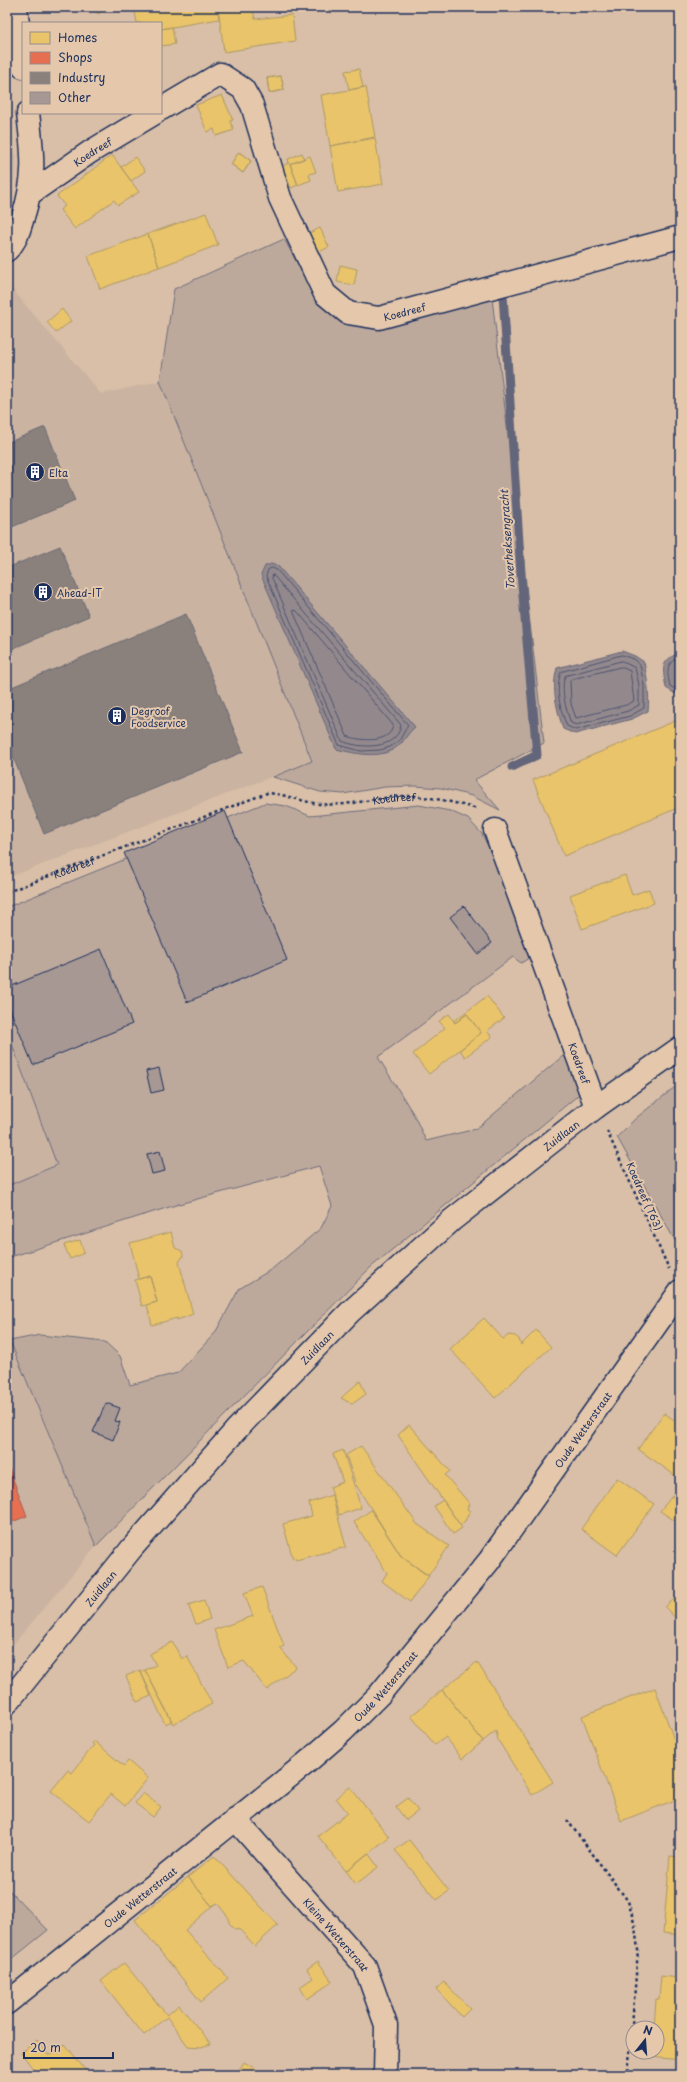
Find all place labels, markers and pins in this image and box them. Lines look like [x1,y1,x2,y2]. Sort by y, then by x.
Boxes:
building icon: Elta [24,461,46,483]
place label: Elta [49,465,69,480]
building icon: Ahead-IT [32,581,54,603]
place label: Ahead-IT [57,585,102,600]
place label: Degroof Foodservice [131,703,186,730]
building icon: Degroof Foodservice [106,705,128,727]

